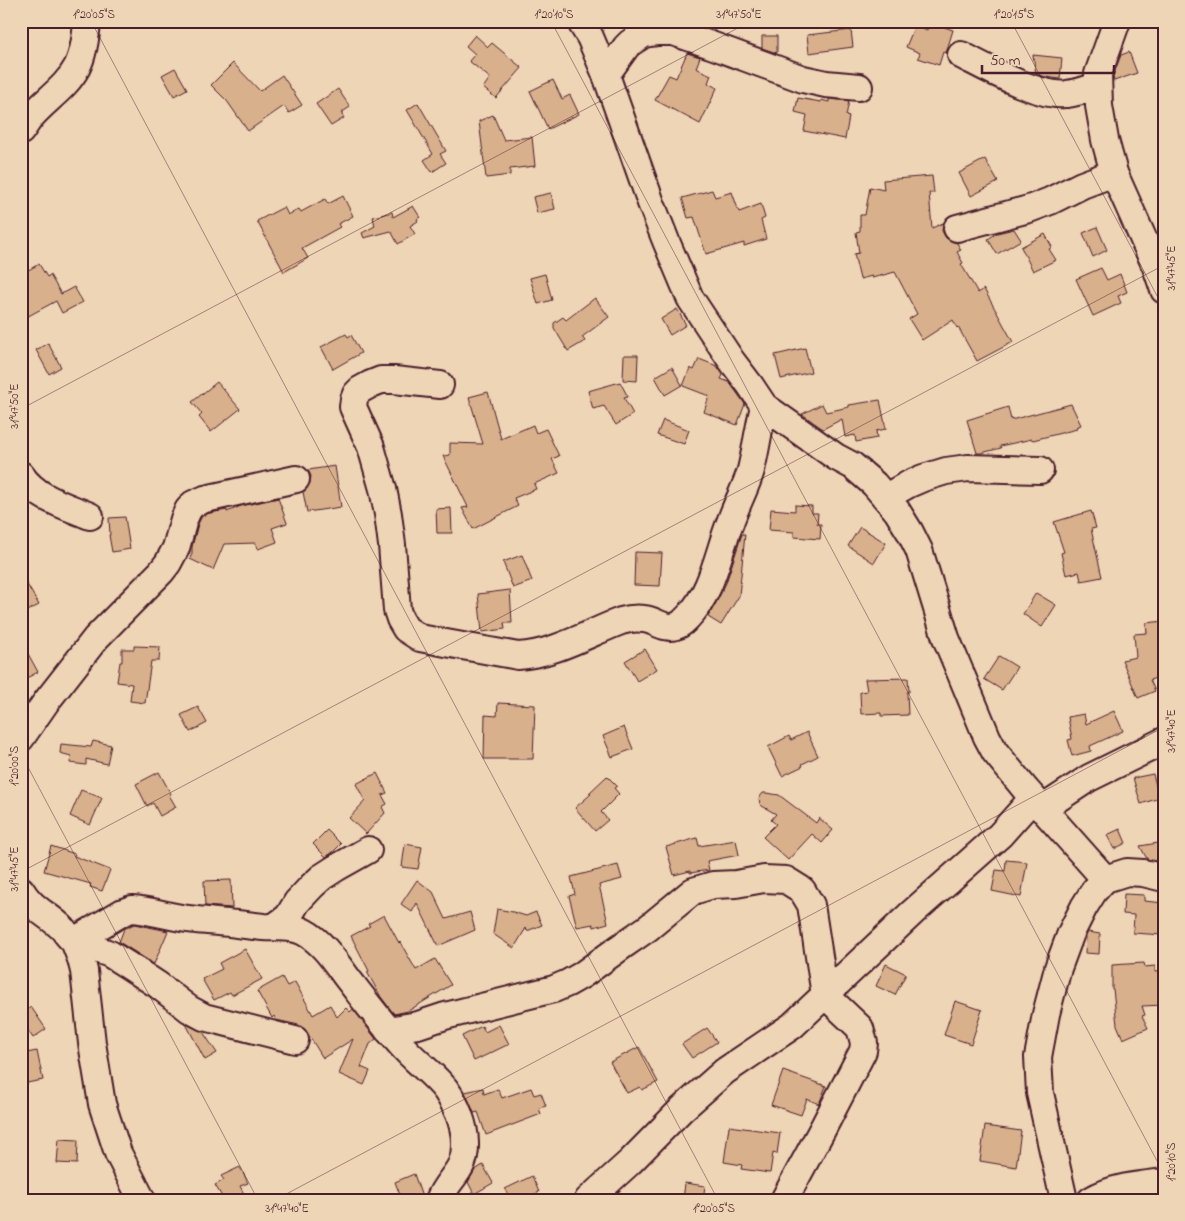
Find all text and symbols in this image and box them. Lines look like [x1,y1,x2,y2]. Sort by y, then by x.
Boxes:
text: 1°20'05"S [73,6,115,24]
text: 1°20'10"S [535,6,574,24]
text: 31°47'50"E [716,6,762,24]
text: 1°20'15"S [994,6,1035,24]
scale bar [982,42,1115,74]
text: 50 m [990,50,1021,72]
text: 31°47'45"E [1163,245,1181,291]
text: 31°47'50"E [6,383,24,429]
text: 31°47'40"E [1163,709,1181,753]
text: 1°20'00"S [6,746,24,786]
text: 31°47'45"E [6,846,24,892]
text: 1°20'10"S [1163,1142,1181,1181]
text: 31°47'40"E [265,1200,309,1218]
text: 1°20'05"S [693,1200,735,1218]

